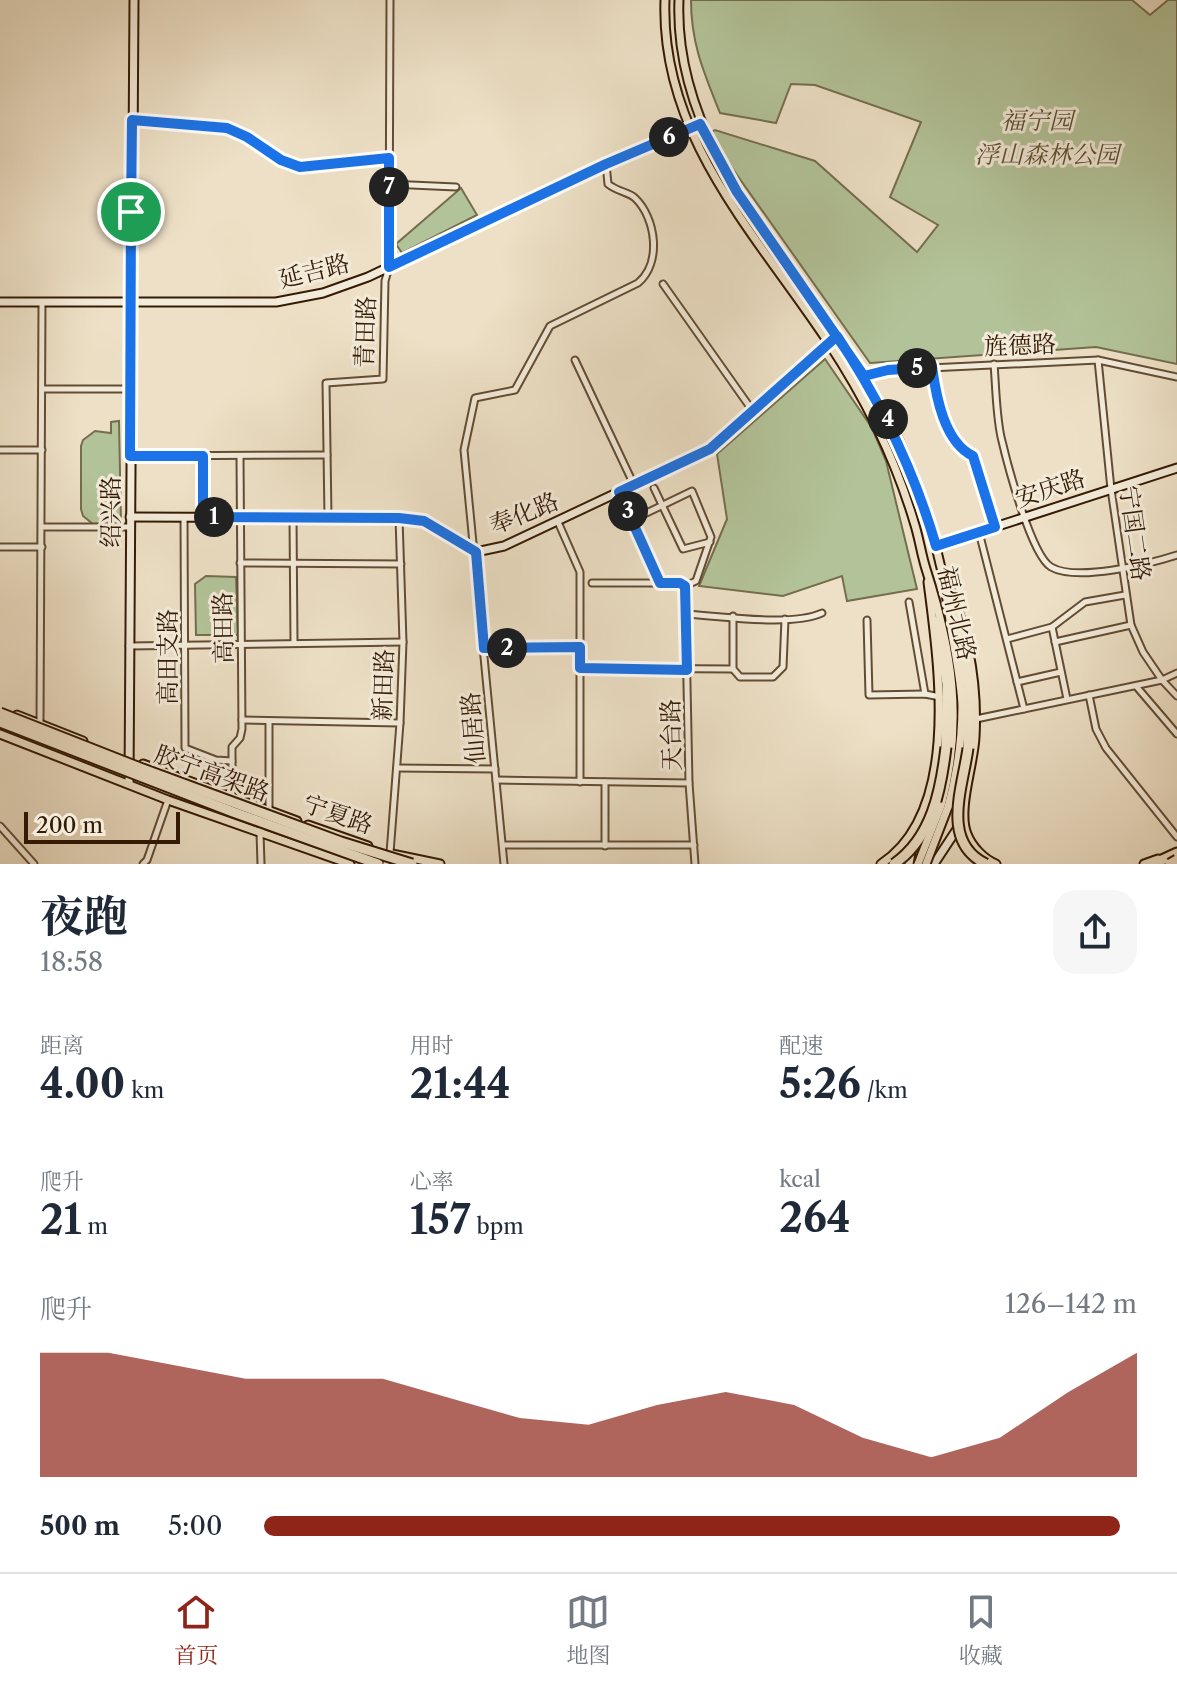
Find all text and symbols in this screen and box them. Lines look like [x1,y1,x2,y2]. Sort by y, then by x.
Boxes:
park label: 福宁园 [1001,106,1077,135]
pin: 6 [649,117,689,157]
text: 6 [662,123,676,150]
park label: 浮山森林公园 [975,140,1123,169]
pin: 7 [369,167,409,207]
text: 7 [383,173,395,200]
pin [97,178,165,246]
icon: arrive [109,190,153,234]
street label: 延吉路 [276,248,352,294]
street label: 青田路 [349,296,381,368]
street label: 旌德路 [984,329,1056,361]
pin: 5 [897,348,937,388]
text: 5 [911,354,923,381]
pin: 4 [868,399,908,439]
text: 4 [881,405,895,432]
street label: 安庆路 [1011,463,1089,513]
street label: 绍兴路 [96,476,125,548]
street label: 宁国二路 [1114,483,1156,583]
street label: 奉化路 [485,486,563,540]
pin: 3 [608,491,648,531]
pin: 1 [194,497,234,537]
text: 3 [622,497,634,524]
text: 1 [209,503,219,530]
street label: 福州北路 [932,563,982,663]
street label: 高田路 [208,592,238,664]
street label: 高田支路 [153,609,182,705]
pin: 2 [487,628,527,668]
text: 2 [501,634,514,661]
street label: 新田路 [367,649,399,721]
street label: 仙居路 [455,691,491,765]
street label: 天台路 [656,699,686,771]
street label: 胶宁高架路 [151,739,273,807]
street label: 宁夏路 [299,789,377,839]
scale bar [24,808,180,844]
text: 200 m [36,812,103,839]
text: 夜跑 [40,889,128,943]
button: share [1053,890,1137,974]
text: 18:58 [40,946,103,978]
text: 距离 [40,1032,84,1059]
text: 用时 [410,1032,454,1059]
text: 配速 [779,1032,823,1059]
text: 4.00 [40,1059,125,1108]
text: 21:44 [410,1059,511,1108]
text: 5:26 [779,1059,861,1108]
text: km [125,1077,164,1104]
text: /km [861,1077,908,1104]
text: kcal [779,1166,821,1193]
text: 爬升 [40,1168,84,1195]
text: 心率 [410,1168,454,1195]
text: 264 [779,1193,851,1242]
text: 21 [40,1195,82,1244]
text: 157 [410,1195,471,1244]
text: m [82,1213,108,1240]
text: bpm [471,1213,524,1240]
text: 126–142 m [1005,1288,1137,1320]
text: 爬升 [40,1293,92,1325]
text: 500 m [40,1510,120,1542]
text: 5:00 [168,1510,222,1542]
tab: 首页 [174,1590,218,1669]
tab: 地图 [566,1590,611,1669]
tab: 收藏 [959,1590,1003,1669]

